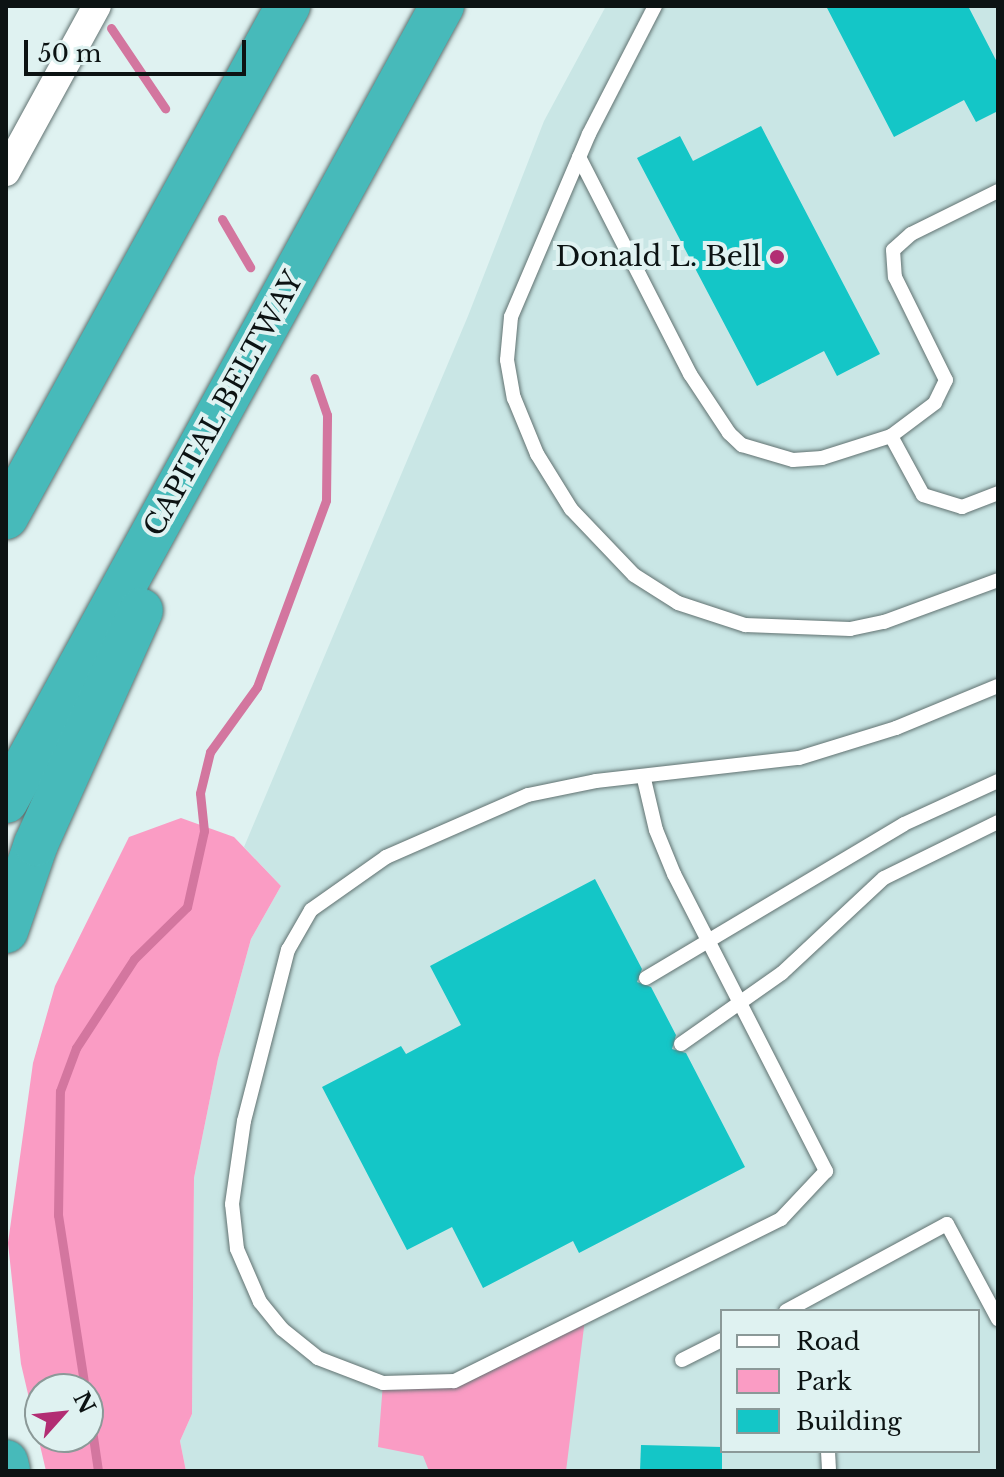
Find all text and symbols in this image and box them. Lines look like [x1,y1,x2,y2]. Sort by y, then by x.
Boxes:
scale bar [28,24,250,74]
text: 50 m [38,39,101,68]
place label: Donald L. Bell [556,240,761,274]
marker: Donald L. Bell [768,248,786,266]
street label: CAPITAL BELTWAY [137,266,311,542]
legend [720,1309,980,1453]
text: Road [796,1327,860,1356]
text: Park [796,1367,852,1396]
north arrow [24,1373,104,1453]
text: N [67,1387,101,1418]
text: Building [796,1407,902,1436]

